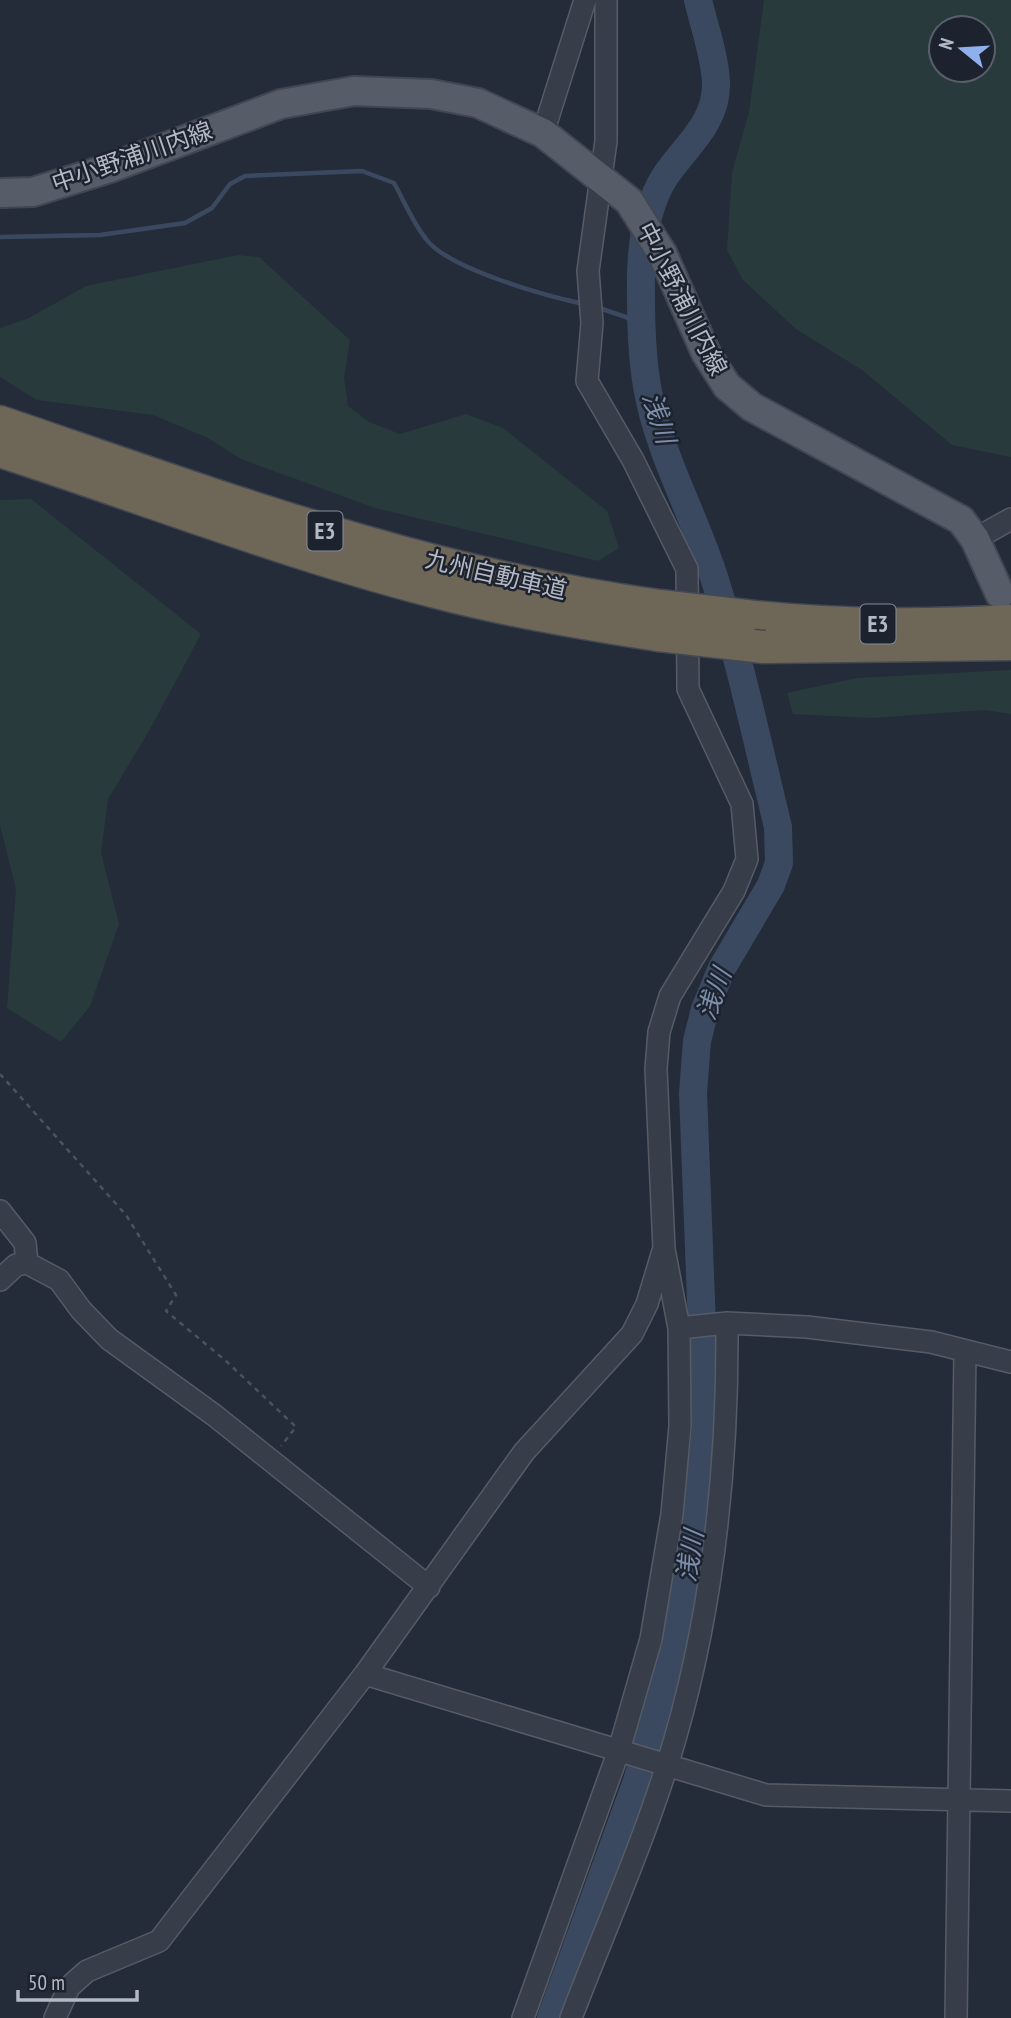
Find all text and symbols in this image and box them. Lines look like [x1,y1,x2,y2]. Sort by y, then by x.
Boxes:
north arrow [927,14,997,84]
text: N [933,35,959,52]
street label: 中小野浦川内線 [47,115,216,199]
street label: 中小野浦川内線 [630,217,734,381]
water label: 浅川 [636,388,684,451]
road number: E3 [308,512,342,551]
street label: 九州自動車道 [422,543,570,606]
road number: E3 [860,604,896,644]
water label: 浅川 [689,961,739,1024]
water label: 浅川 [669,1525,710,1584]
scale bar [18,1958,136,2002]
text: 50 m [28,1969,65,1996]

